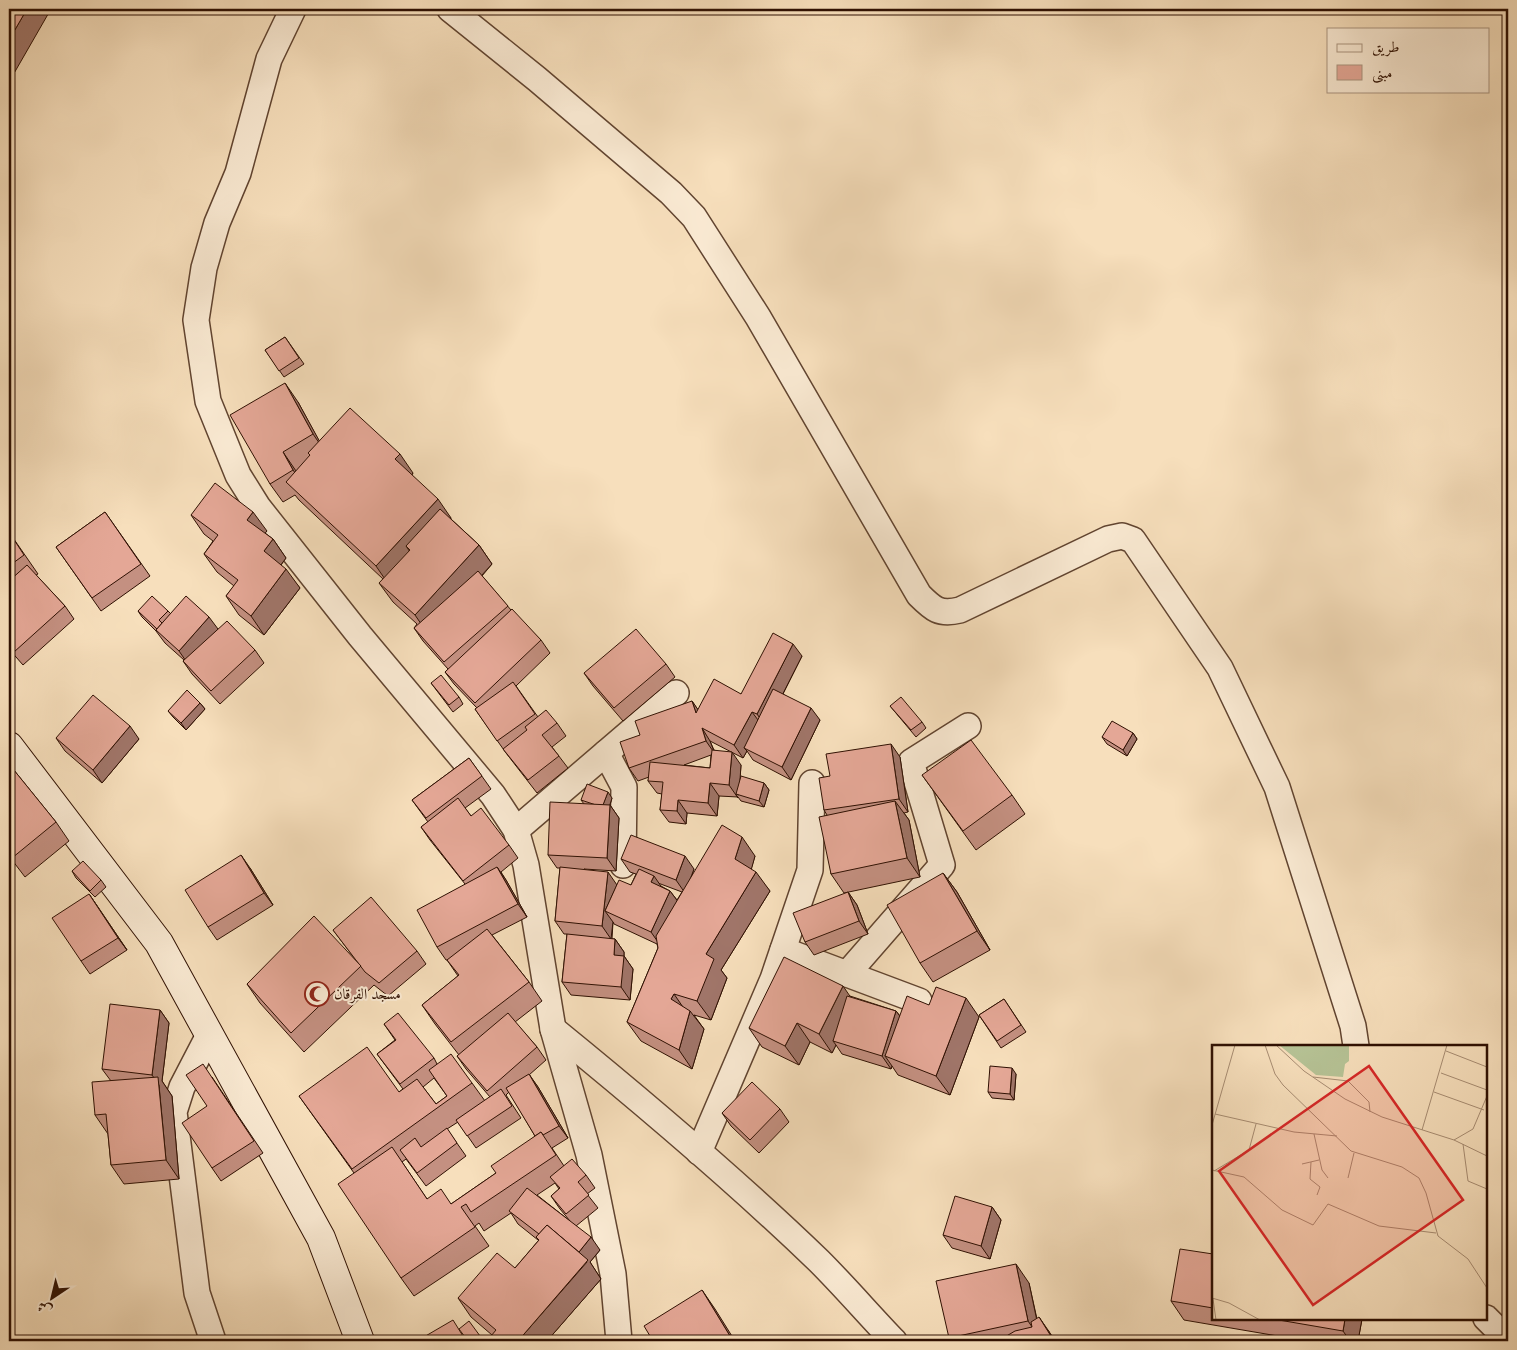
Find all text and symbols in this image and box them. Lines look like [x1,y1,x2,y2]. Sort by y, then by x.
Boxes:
legend [1327,28,1490,92]
text: طريق [1372,41,1399,57]
text: مبنى [1372,67,1392,84]
mosque icon: مسجد الفرقان [304,981,330,1007]
place label: مسجد الفرقان [334,988,401,1004]
inset map [1212,1045,1487,1320]
north arrow [28,1272,78,1322]
text: ش [35,1298,55,1318]

